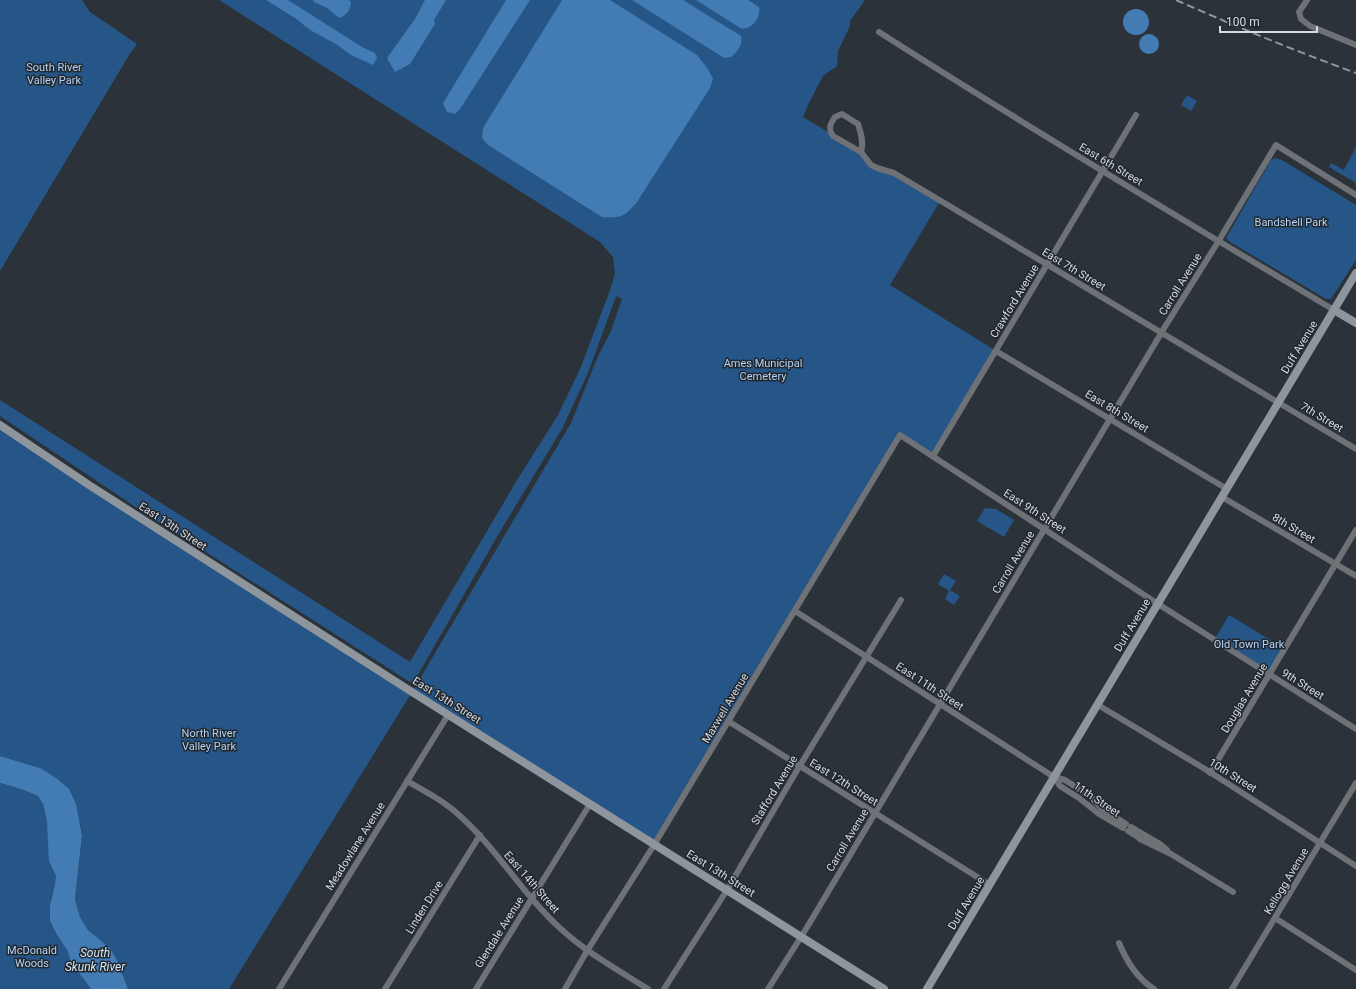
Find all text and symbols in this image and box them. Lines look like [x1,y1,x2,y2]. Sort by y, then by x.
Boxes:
scale bar [1220,8,1317,34]
text: 100 m [1226,15,1260,29]
park label: South River Valley Park [26,61,82,87]
street label: East 6th Street [1077,140,1145,189]
park label: Bandshell Park [1255,216,1328,229]
street label: East 7th Street [1040,245,1108,294]
street label: Carroll Avenue [1156,251,1205,318]
street label: Crawford Avenue [987,262,1042,340]
street label: Duff Avenue [1278,318,1320,376]
park label: Ames Municipal Cemetery [724,357,802,383]
street label: East 8th Street [1083,387,1151,436]
street label: 7th Street [1298,400,1346,435]
street label: East 9th Street [1001,486,1069,537]
street label: East 13th Street [136,500,209,553]
street label: 8th Street [1270,511,1318,546]
street label: Carroll Avenue [990,528,1037,596]
street label: Duff Avenue [1111,596,1153,654]
park label: Old Town Park [1214,638,1285,651]
street label: East 11th Street [893,660,966,713]
street label: Douglas Avenue [1219,661,1270,735]
street label: 9th Street [1279,666,1327,703]
street label: Maxwell Avenue [699,671,751,746]
street label: East 13th Street [410,674,484,727]
park label: North River Valley Park [182,727,237,753]
street label: Stafford Avenue [749,753,800,827]
street label: East 12th Street [807,756,881,809]
street label: 10th Street [1206,756,1259,795]
street label: 11th Street [1071,779,1123,820]
street label: Meadowlane Avenue [323,800,388,893]
street label: Carroll Avenue [824,806,871,874]
street label: Kellogg Avenue [1261,846,1311,917]
street label: East 13th Street [684,847,758,900]
street label: East 14th Street [501,849,562,916]
street label: Duff Avenue [945,874,987,932]
street label: Linden Drive [403,878,446,936]
street label: Glendale Avenue [472,894,527,970]
park label: McDonald Woods [7,944,57,970]
water label: South Skunk River [65,946,126,974]

